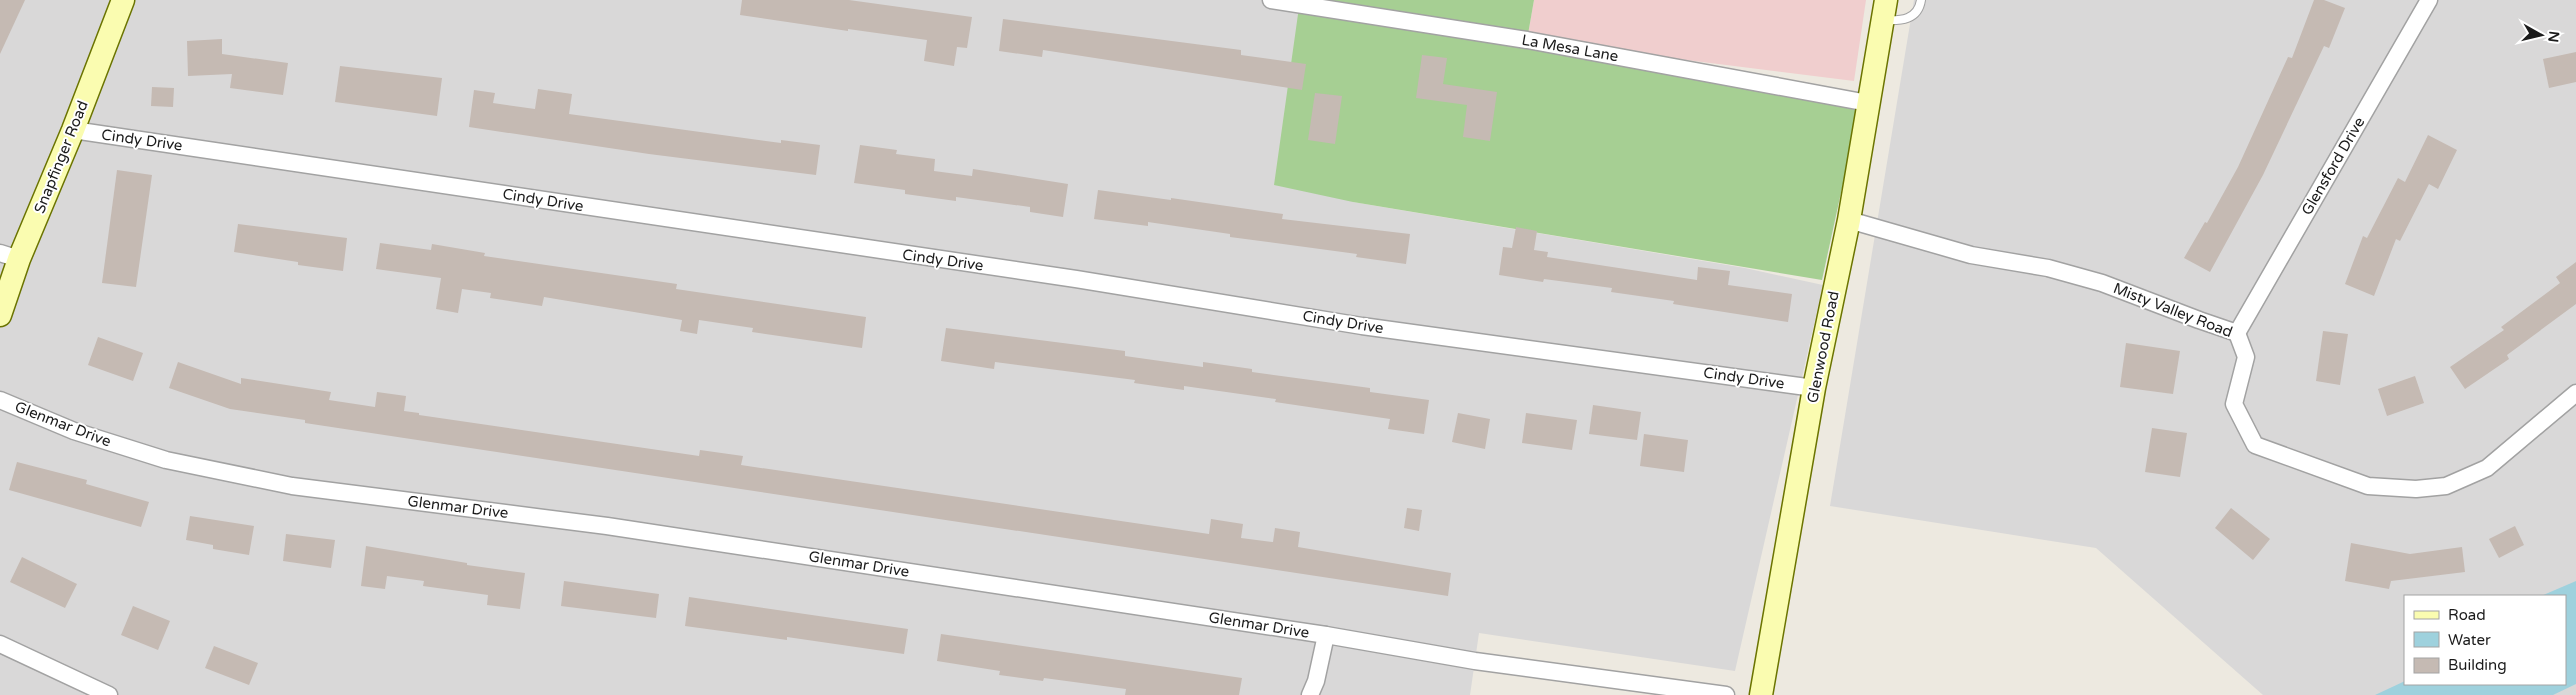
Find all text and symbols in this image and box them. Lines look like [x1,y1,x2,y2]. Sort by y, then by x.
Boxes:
north arrow [2516,10,2566,60]
text: N [2544,30,2563,43]
street label: La Mesa Lane [1520,31,1620,65]
street label: Snapfinger Road [30,98,92,216]
street label: Glensford Drive [2298,114,2368,218]
street label: Cindy Drive [100,125,184,155]
street label: Cindy Drive [501,185,585,215]
street label: Cindy Drive [901,245,985,275]
street label: Misty Valley Road [2111,279,2235,341]
street label: Glenwood Road [1803,289,1843,405]
street label: Cindy Drive [1301,307,1385,337]
street label: Cindy Drive [1702,363,1786,393]
street label: Glenmar Drive [12,397,114,451]
street label: Glenmar Drive [407,492,509,522]
street label: Glenmar Drive [807,547,911,581]
legend [2404,595,2566,685]
text: Road [2448,606,2486,624]
street label: Glenmar Drive [1207,608,1311,642]
text: Water [2448,631,2491,649]
text: Building [2448,656,2507,674]

